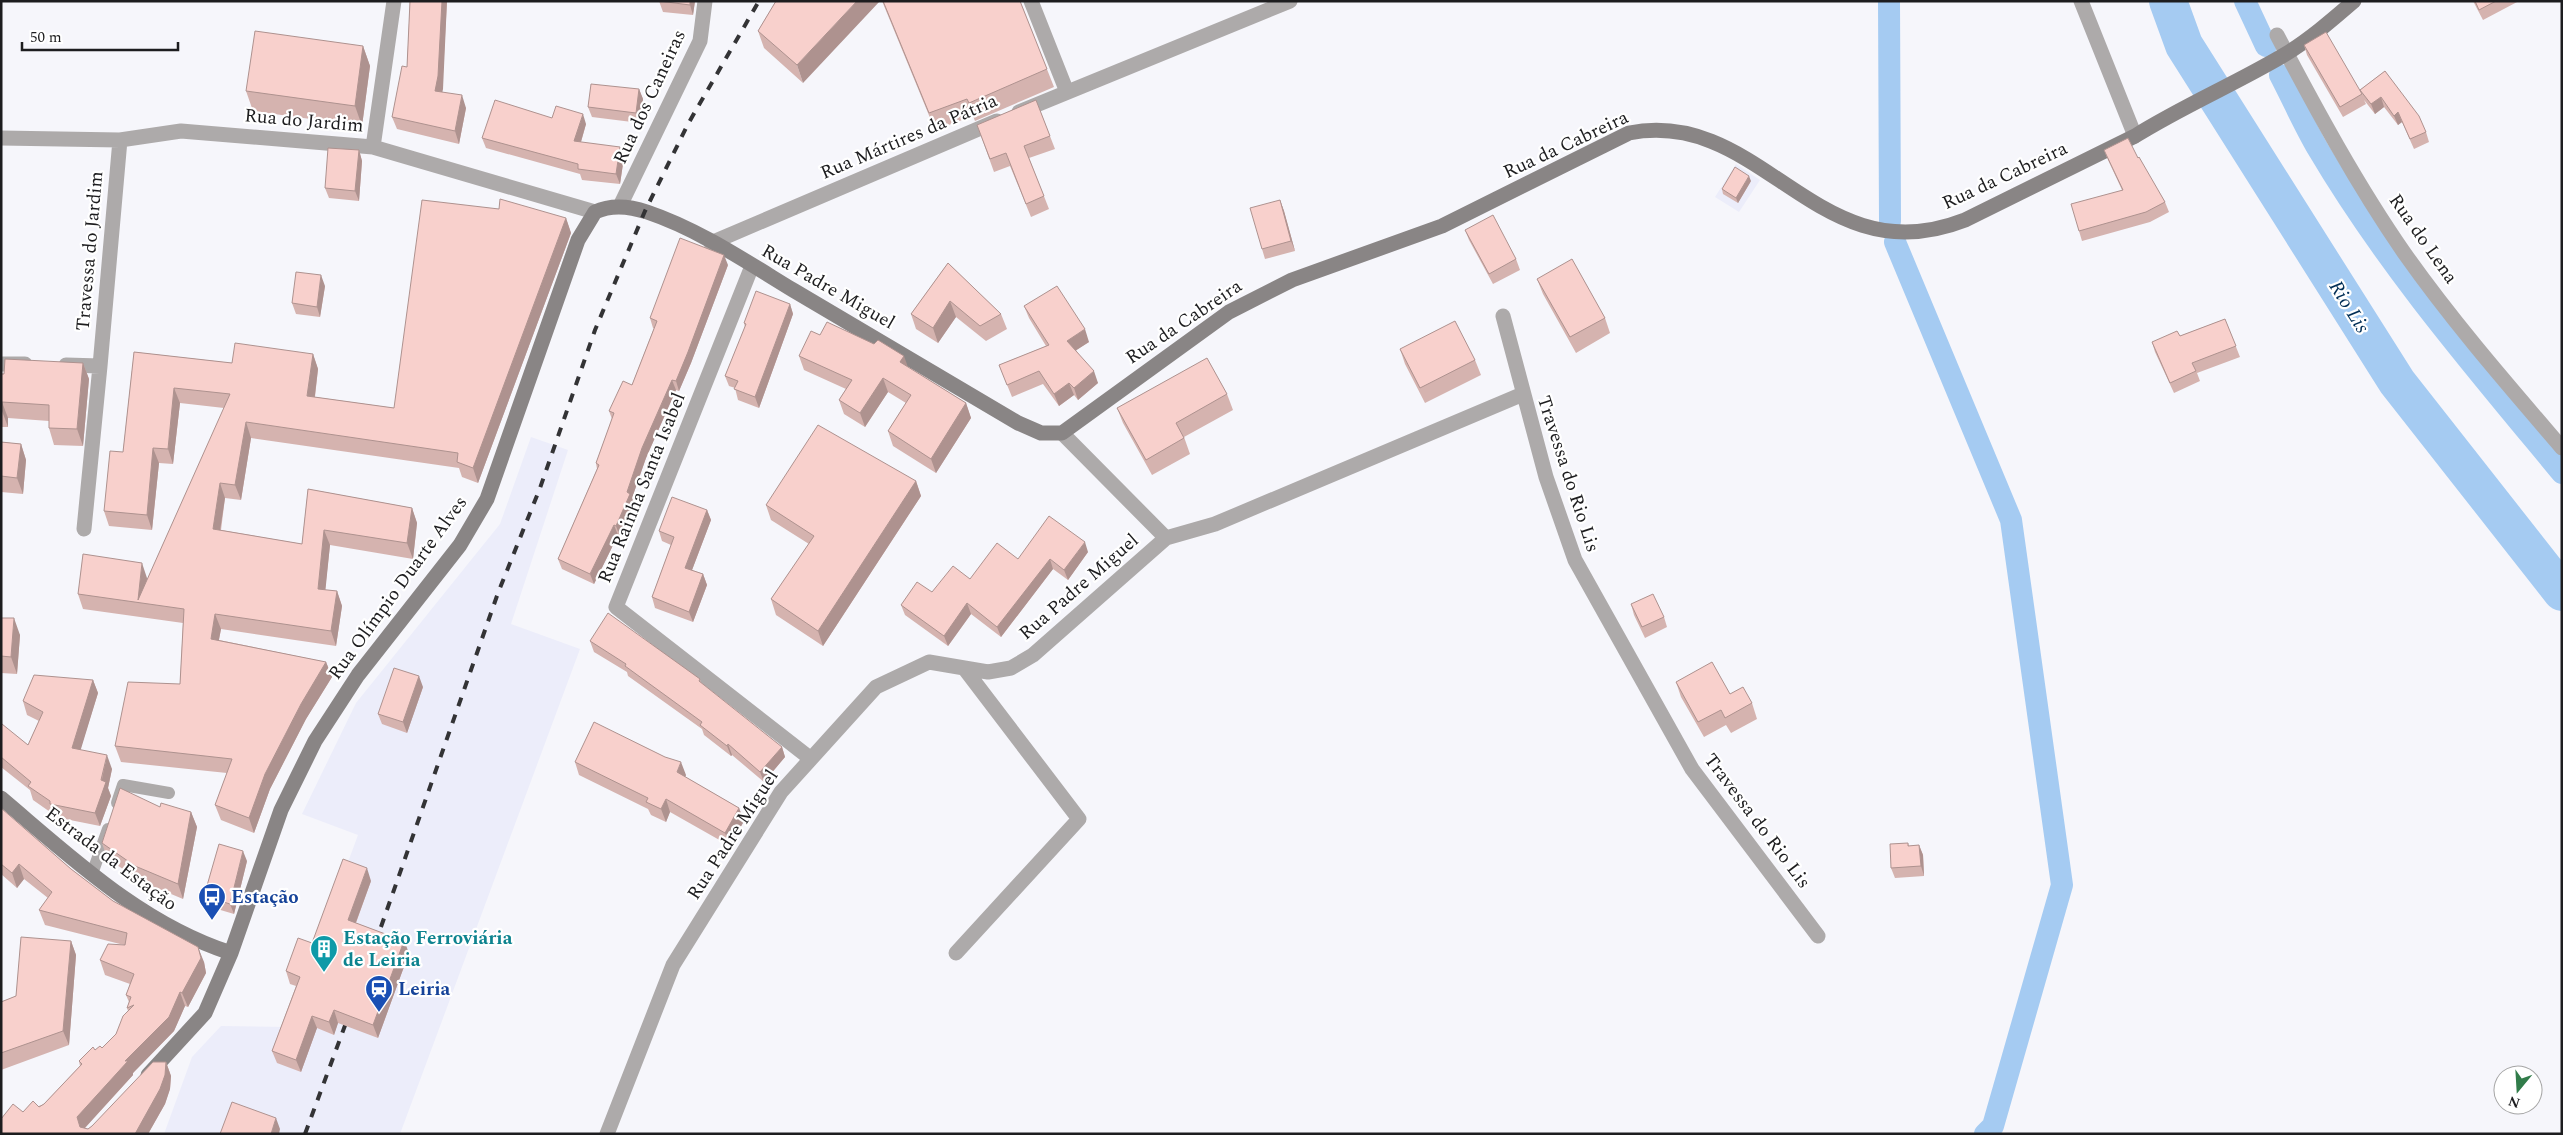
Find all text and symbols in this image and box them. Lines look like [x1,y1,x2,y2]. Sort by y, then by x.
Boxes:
scale bar [22,20,179,52]
street label: Rua dos Caneiras [606,25,694,169]
text: 50 m [30,26,62,49]
street label: Rua Mártires da Pátria [816,86,1003,187]
street label: Rua do Jardim [243,101,365,141]
street label: Rua da Cabreira [1499,103,1634,187]
street label: Rua da Cabreira [1938,134,2073,218]
street label: Travessa do Jardim [69,170,111,332]
street label: Rua do Lena [2381,188,2465,291]
street label: Rua Padre Miguel [756,237,900,337]
street label: Rua da Cabreira [1120,272,1249,372]
water label: Rio Lis [2321,275,2377,339]
street label: Rua Rainha Santa Isabel [590,388,694,588]
street label: Travessa do Rio Lis [1529,392,1607,556]
street label: Rua Olímpio Duarte Alves [321,490,475,686]
street label: Rua Padre Miguel [1013,527,1145,647]
street label: Travessa do Rio Lis [1696,747,1818,895]
street label: Rua Padre Miguel [680,764,786,906]
street label: Estrada da Estação [39,800,183,918]
bus stop icon: Estação [197,882,227,921]
place label: Estação [231,883,299,912]
place label: Estação Ferroviária de Leiria [343,924,513,975]
building icon: Estação Ferroviária de Leiria [309,934,339,973]
station icon: Leiria [364,974,394,1013]
place label: Leiria [398,975,450,1004]
north arrow [2493,1065,2543,1115]
text: N [2505,1090,2523,1114]

